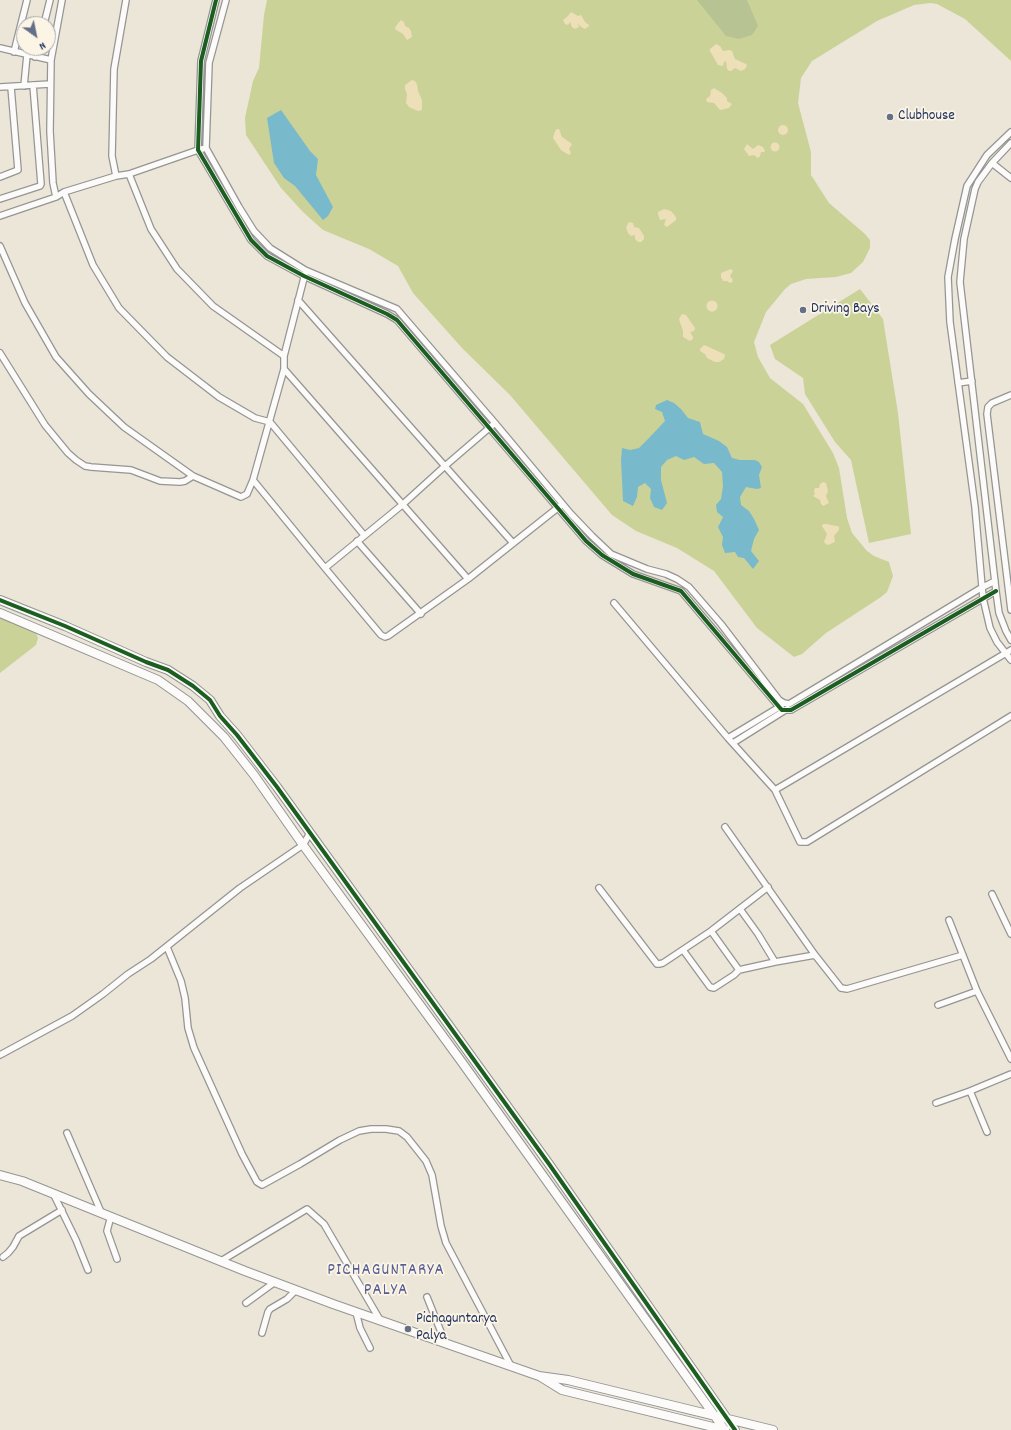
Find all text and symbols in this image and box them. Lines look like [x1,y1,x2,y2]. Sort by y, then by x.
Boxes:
north arrow [16,16,56,56]
text: N [35,37,49,53]
place label: Clubhouse [898,108,955,126]
marker: Clubhouse [885,112,895,122]
place label: Driving Bays [811,301,880,319]
marker: Driving Bays [798,305,808,315]
district label: PICHAGUNTARYA PALYA [327,1262,445,1302]
place label: Pichaguntarya Palya [416,1311,497,1346]
marker: Pichaguntarya Palya [403,1324,413,1334]

